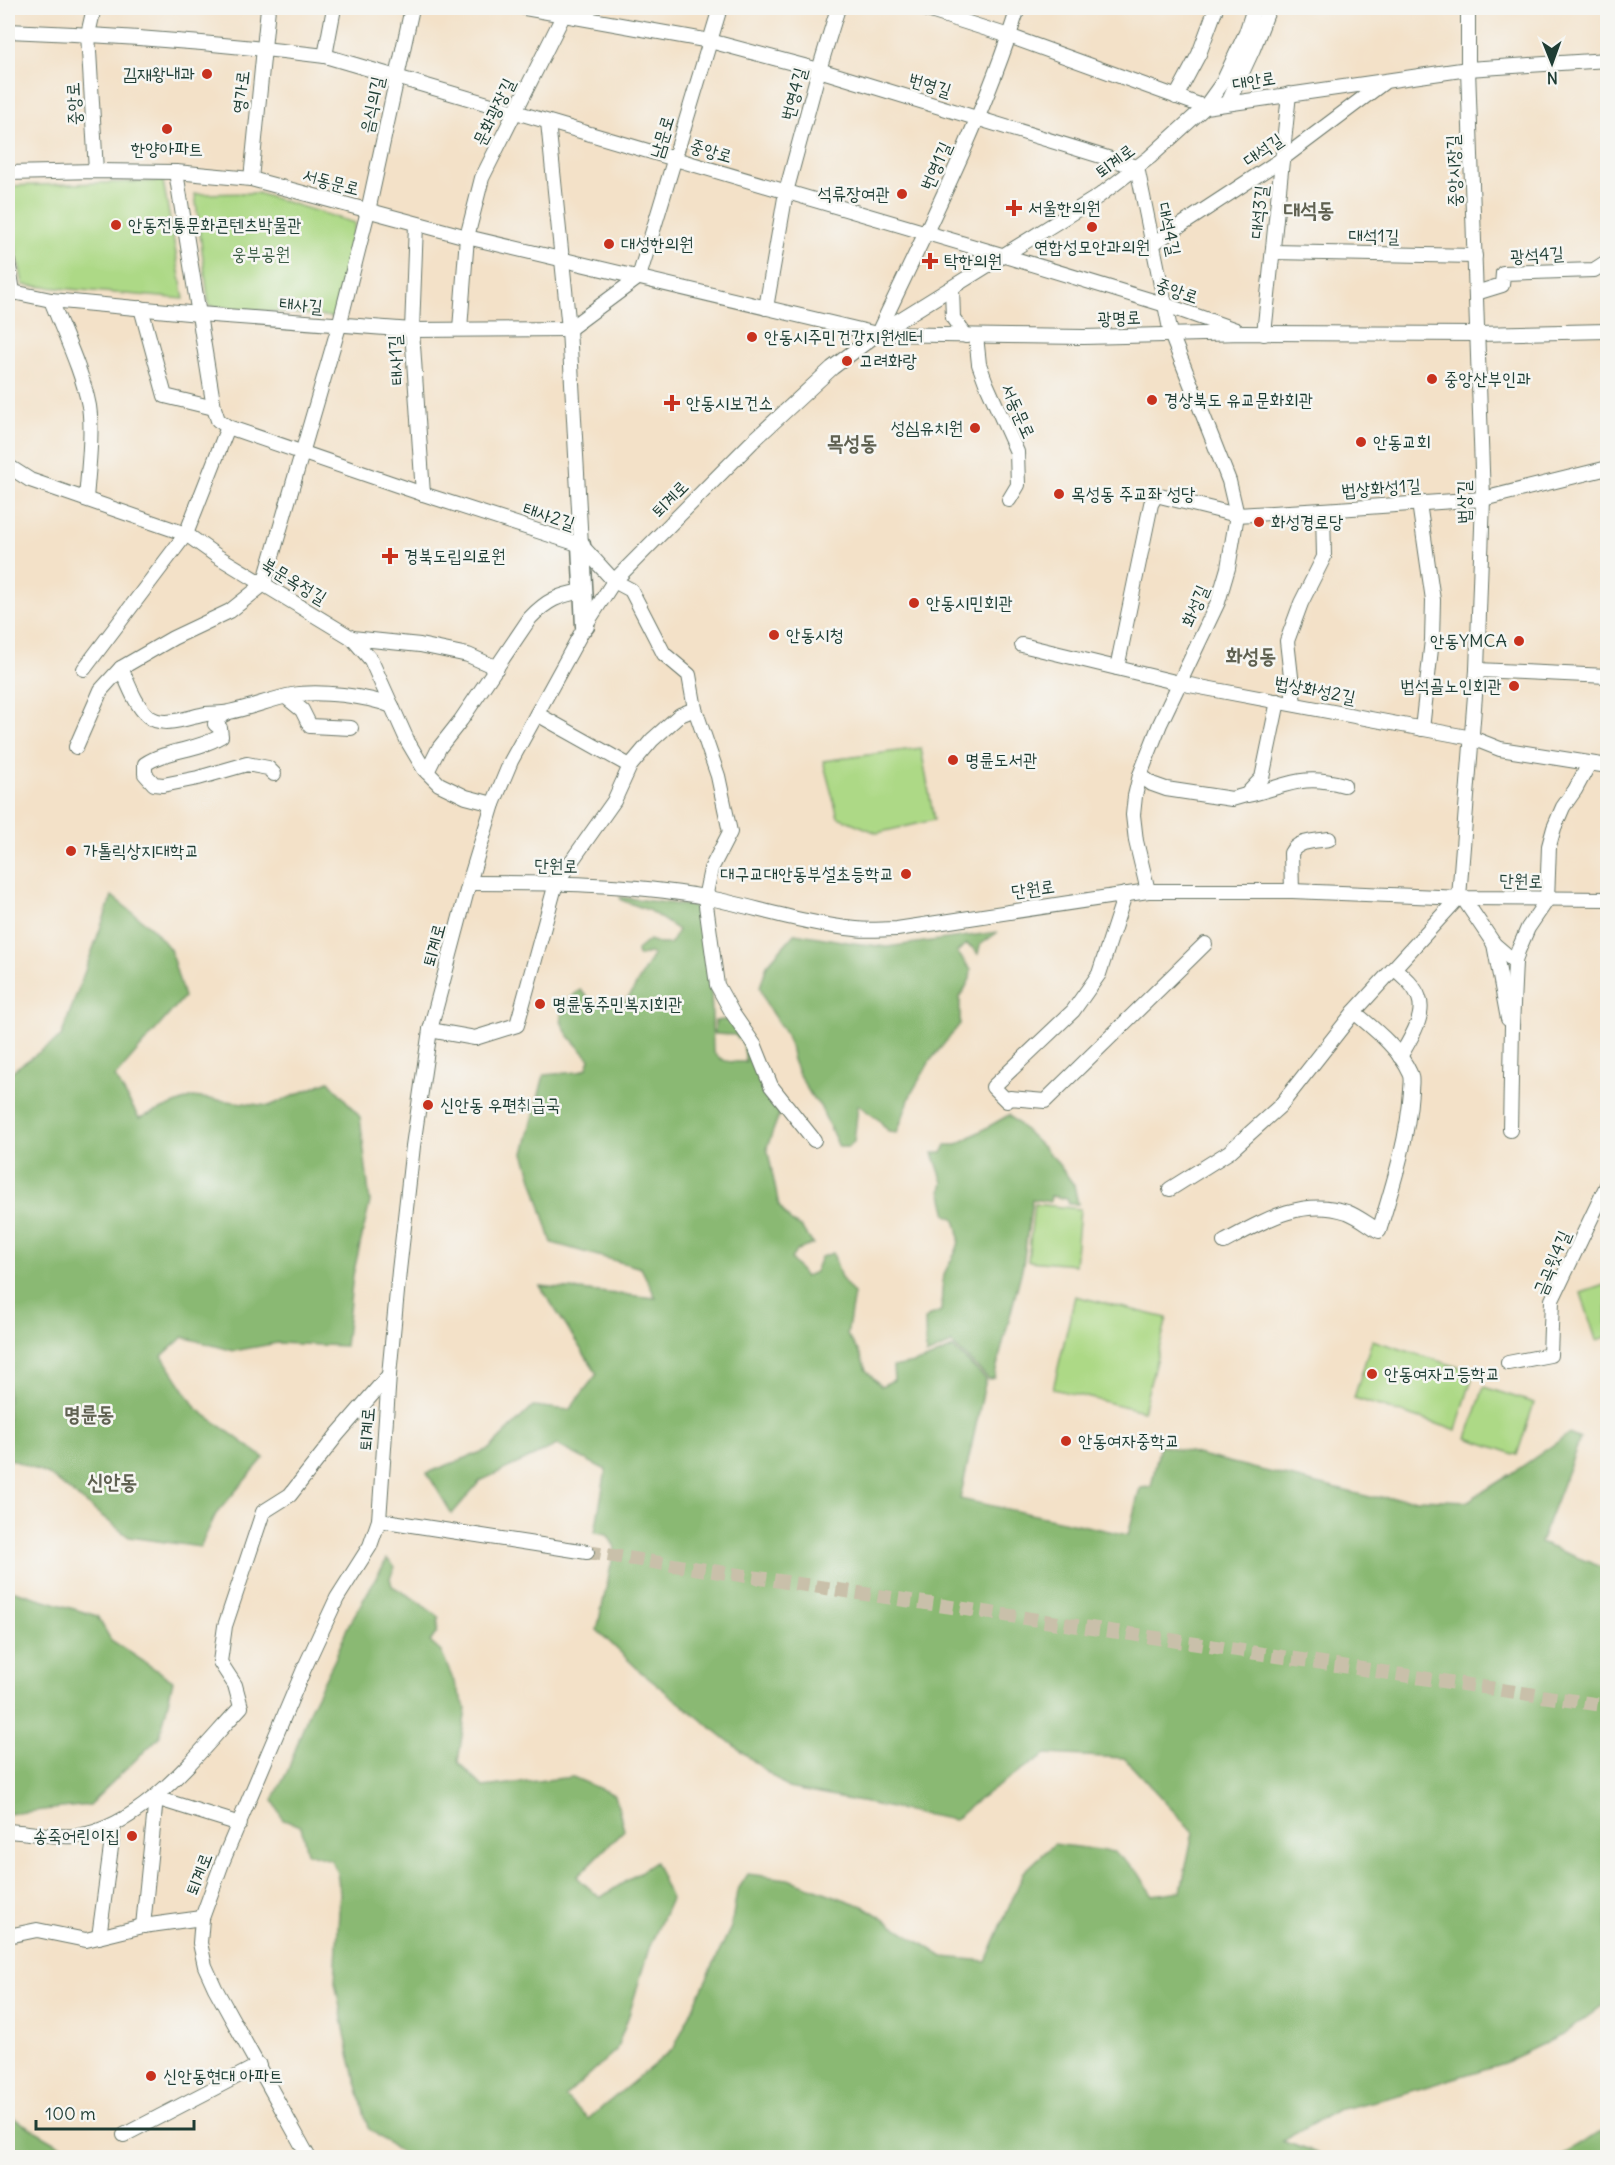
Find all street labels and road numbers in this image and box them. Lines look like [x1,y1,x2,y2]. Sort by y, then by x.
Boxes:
street label: 번영4길 [775,64,812,123]
street label: 대안로 [1231,66,1277,95]
street label: 번영길 [906,67,955,102]
street label: 영가로 [227,69,254,115]
street label: 음식의길 [354,74,389,136]
street label: 문화광장길 [467,74,520,149]
street label: 중앙로 [61,82,86,126]
street label: 남문로 [644,113,679,161]
street label: 대석길 [1238,127,1288,171]
street label: 중앙로 [687,133,735,168]
street label: 중앙시장길 [1441,134,1466,208]
street label: 번영1길 [915,138,957,194]
street label: 퇴계로 [1090,138,1139,183]
street label: 서동문로 [300,163,362,200]
street label: 대석3길 [1244,184,1273,240]
street label: 대석4길 [1153,200,1186,258]
street label: 대석1길 [1349,224,1400,247]
street label: 광석4길 [1509,241,1565,268]
street label: 중앙로 [1153,273,1201,308]
street label: 태사길 [278,291,324,318]
street label: 광명로 [1097,305,1141,330]
street label: 태사1길 [383,334,408,386]
street label: 서동문로 [996,380,1041,442]
street label: 법상화성1길 [1340,473,1422,502]
street label: 퇴계로 [646,475,693,522]
street label: 법상길 [1452,480,1475,524]
street label: 태사2길 [520,496,579,535]
street label: 북문옥정길 [257,552,332,609]
street label: 화성길 [1175,581,1214,630]
street label: 법상화성2길 [1273,670,1358,709]
street label: 단원로 [534,854,578,877]
street label: 단원로 [1499,869,1543,892]
street label: 단원로 [1010,874,1056,903]
street label: 퇴계로 [417,921,450,969]
street label: 금곡윗4길 [1528,1226,1576,1299]
street label: 퇴계로 [354,1406,379,1451]
street label: 퇴계로 [180,1849,217,1898]

